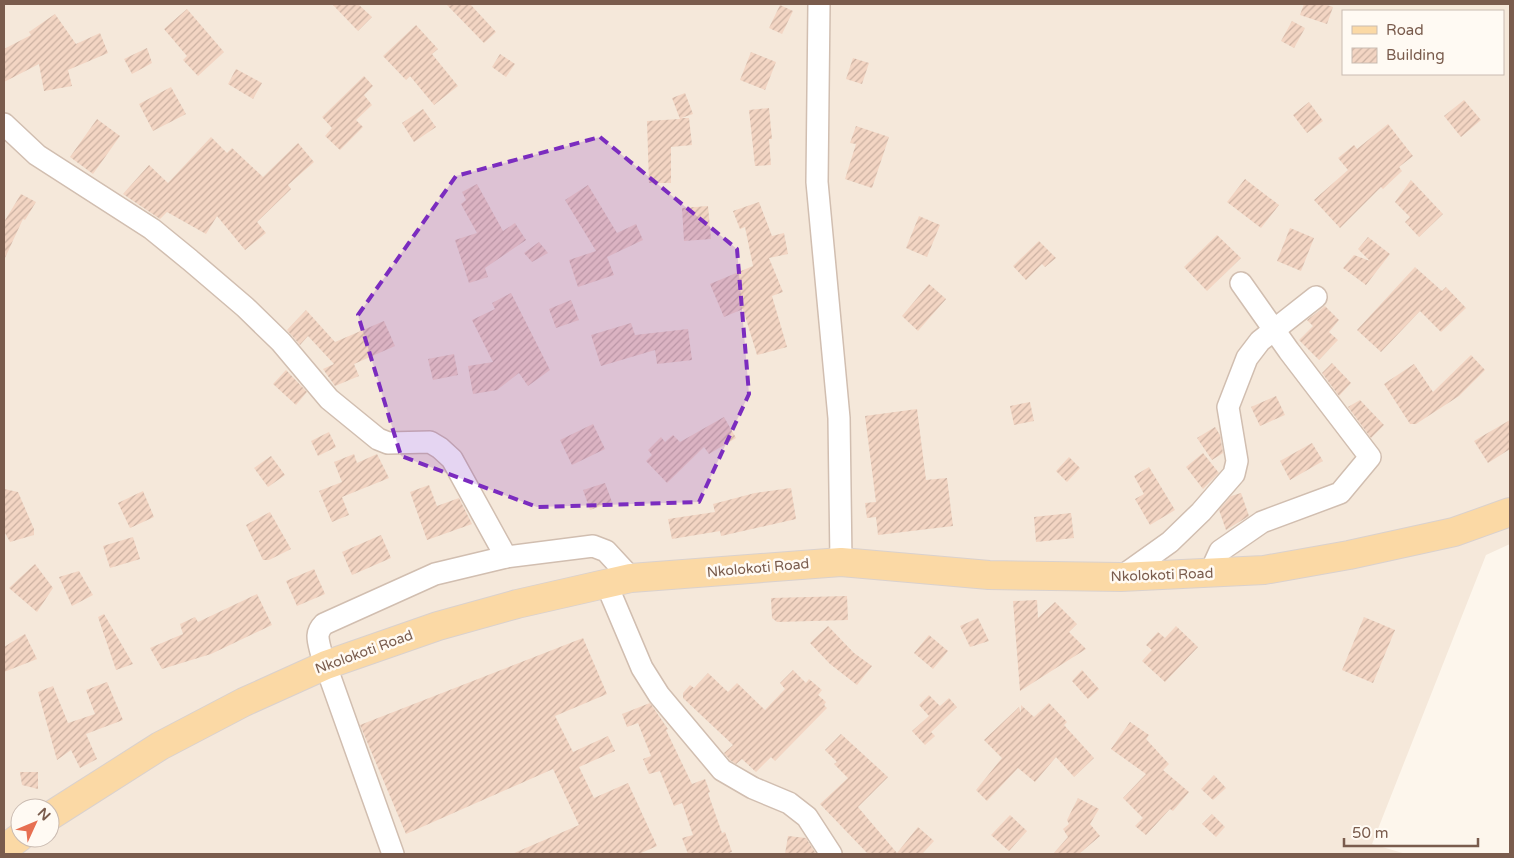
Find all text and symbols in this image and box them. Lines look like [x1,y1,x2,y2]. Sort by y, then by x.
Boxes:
legend [1342,10,1504,75]
text: Road [1386,21,1424,39]
text: Building [1386,46,1445,64]
street label: Nkolokoti Road [706,555,810,581]
street label: Nkolokoti Road [1110,565,1214,585]
street label: Nkolokoti Road [313,626,415,678]
north arrow [10,798,60,848]
text: N [34,804,54,824]
scale bar [1344,816,1478,848]
text: 50 m [1352,824,1389,842]

